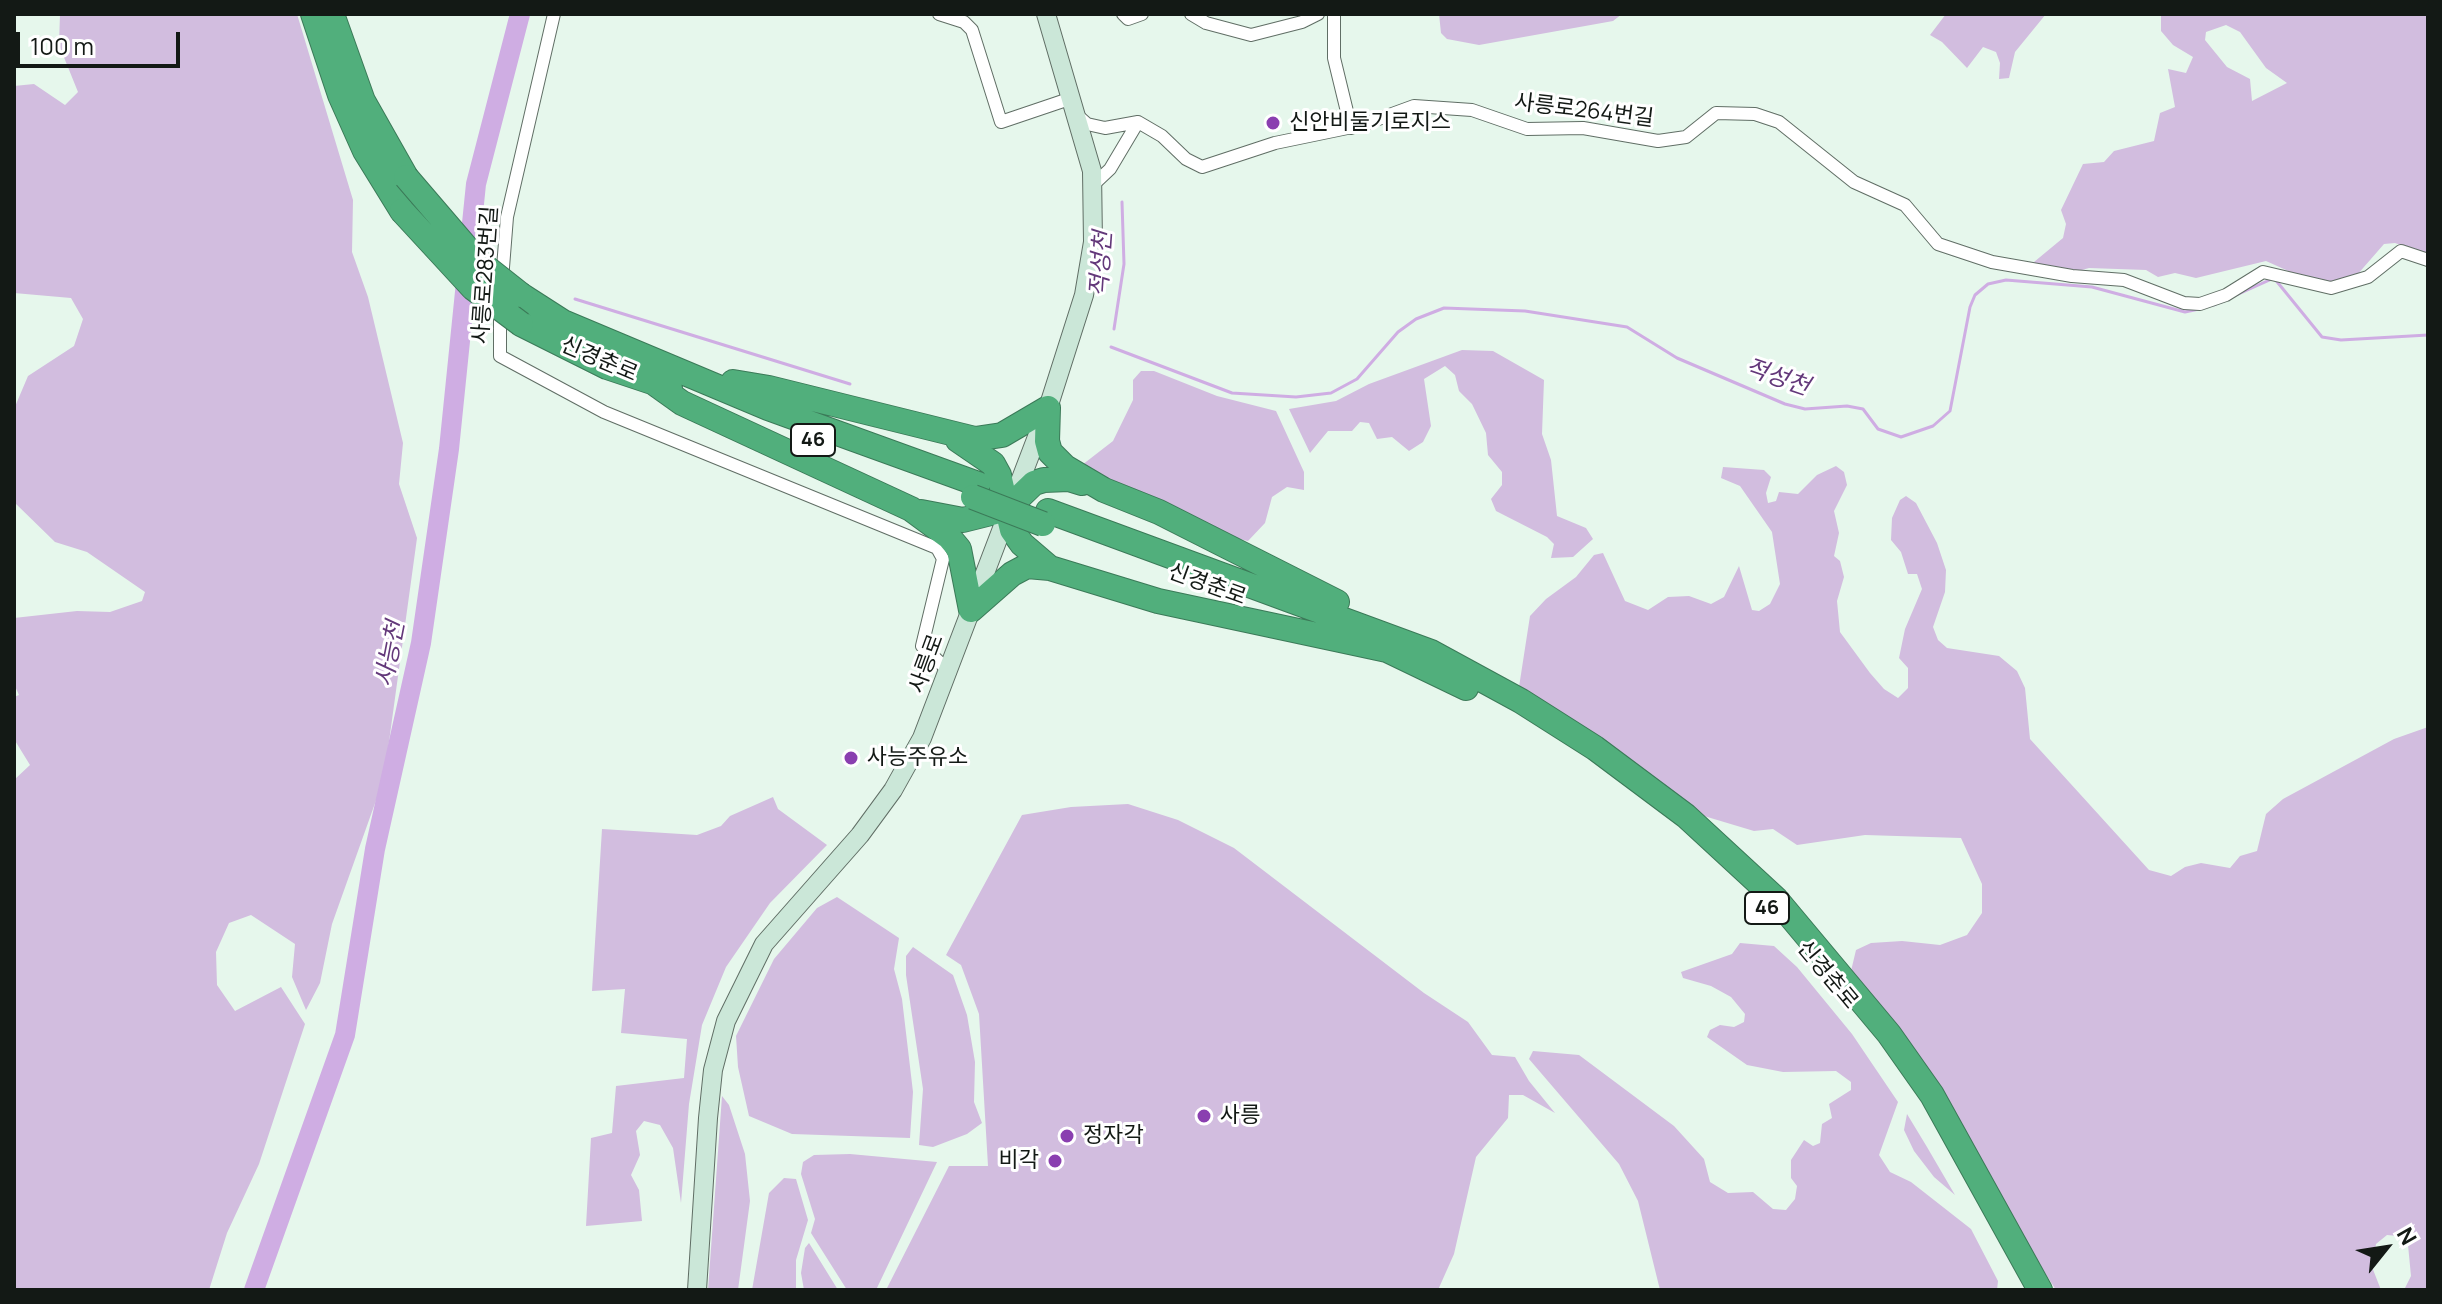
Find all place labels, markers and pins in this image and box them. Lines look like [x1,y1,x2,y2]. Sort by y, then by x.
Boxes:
place label: 신안비둘기로지스 [1289,110,1451,136]
marker: 신안비둘기로지스 [1264,114,1282,132]
place label: 사능주유소 [867,745,968,771]
marker: 사능주유소 [842,749,860,767]
place label: 사릉 [1220,1103,1260,1129]
marker: 사릉 [1195,1107,1213,1125]
place label: 정자각 [1083,1123,1144,1149]
marker: 정자각 [1058,1127,1076,1145]
place label: 비각 [999,1148,1039,1174]
marker: 비각 [1046,1152,1064,1170]

